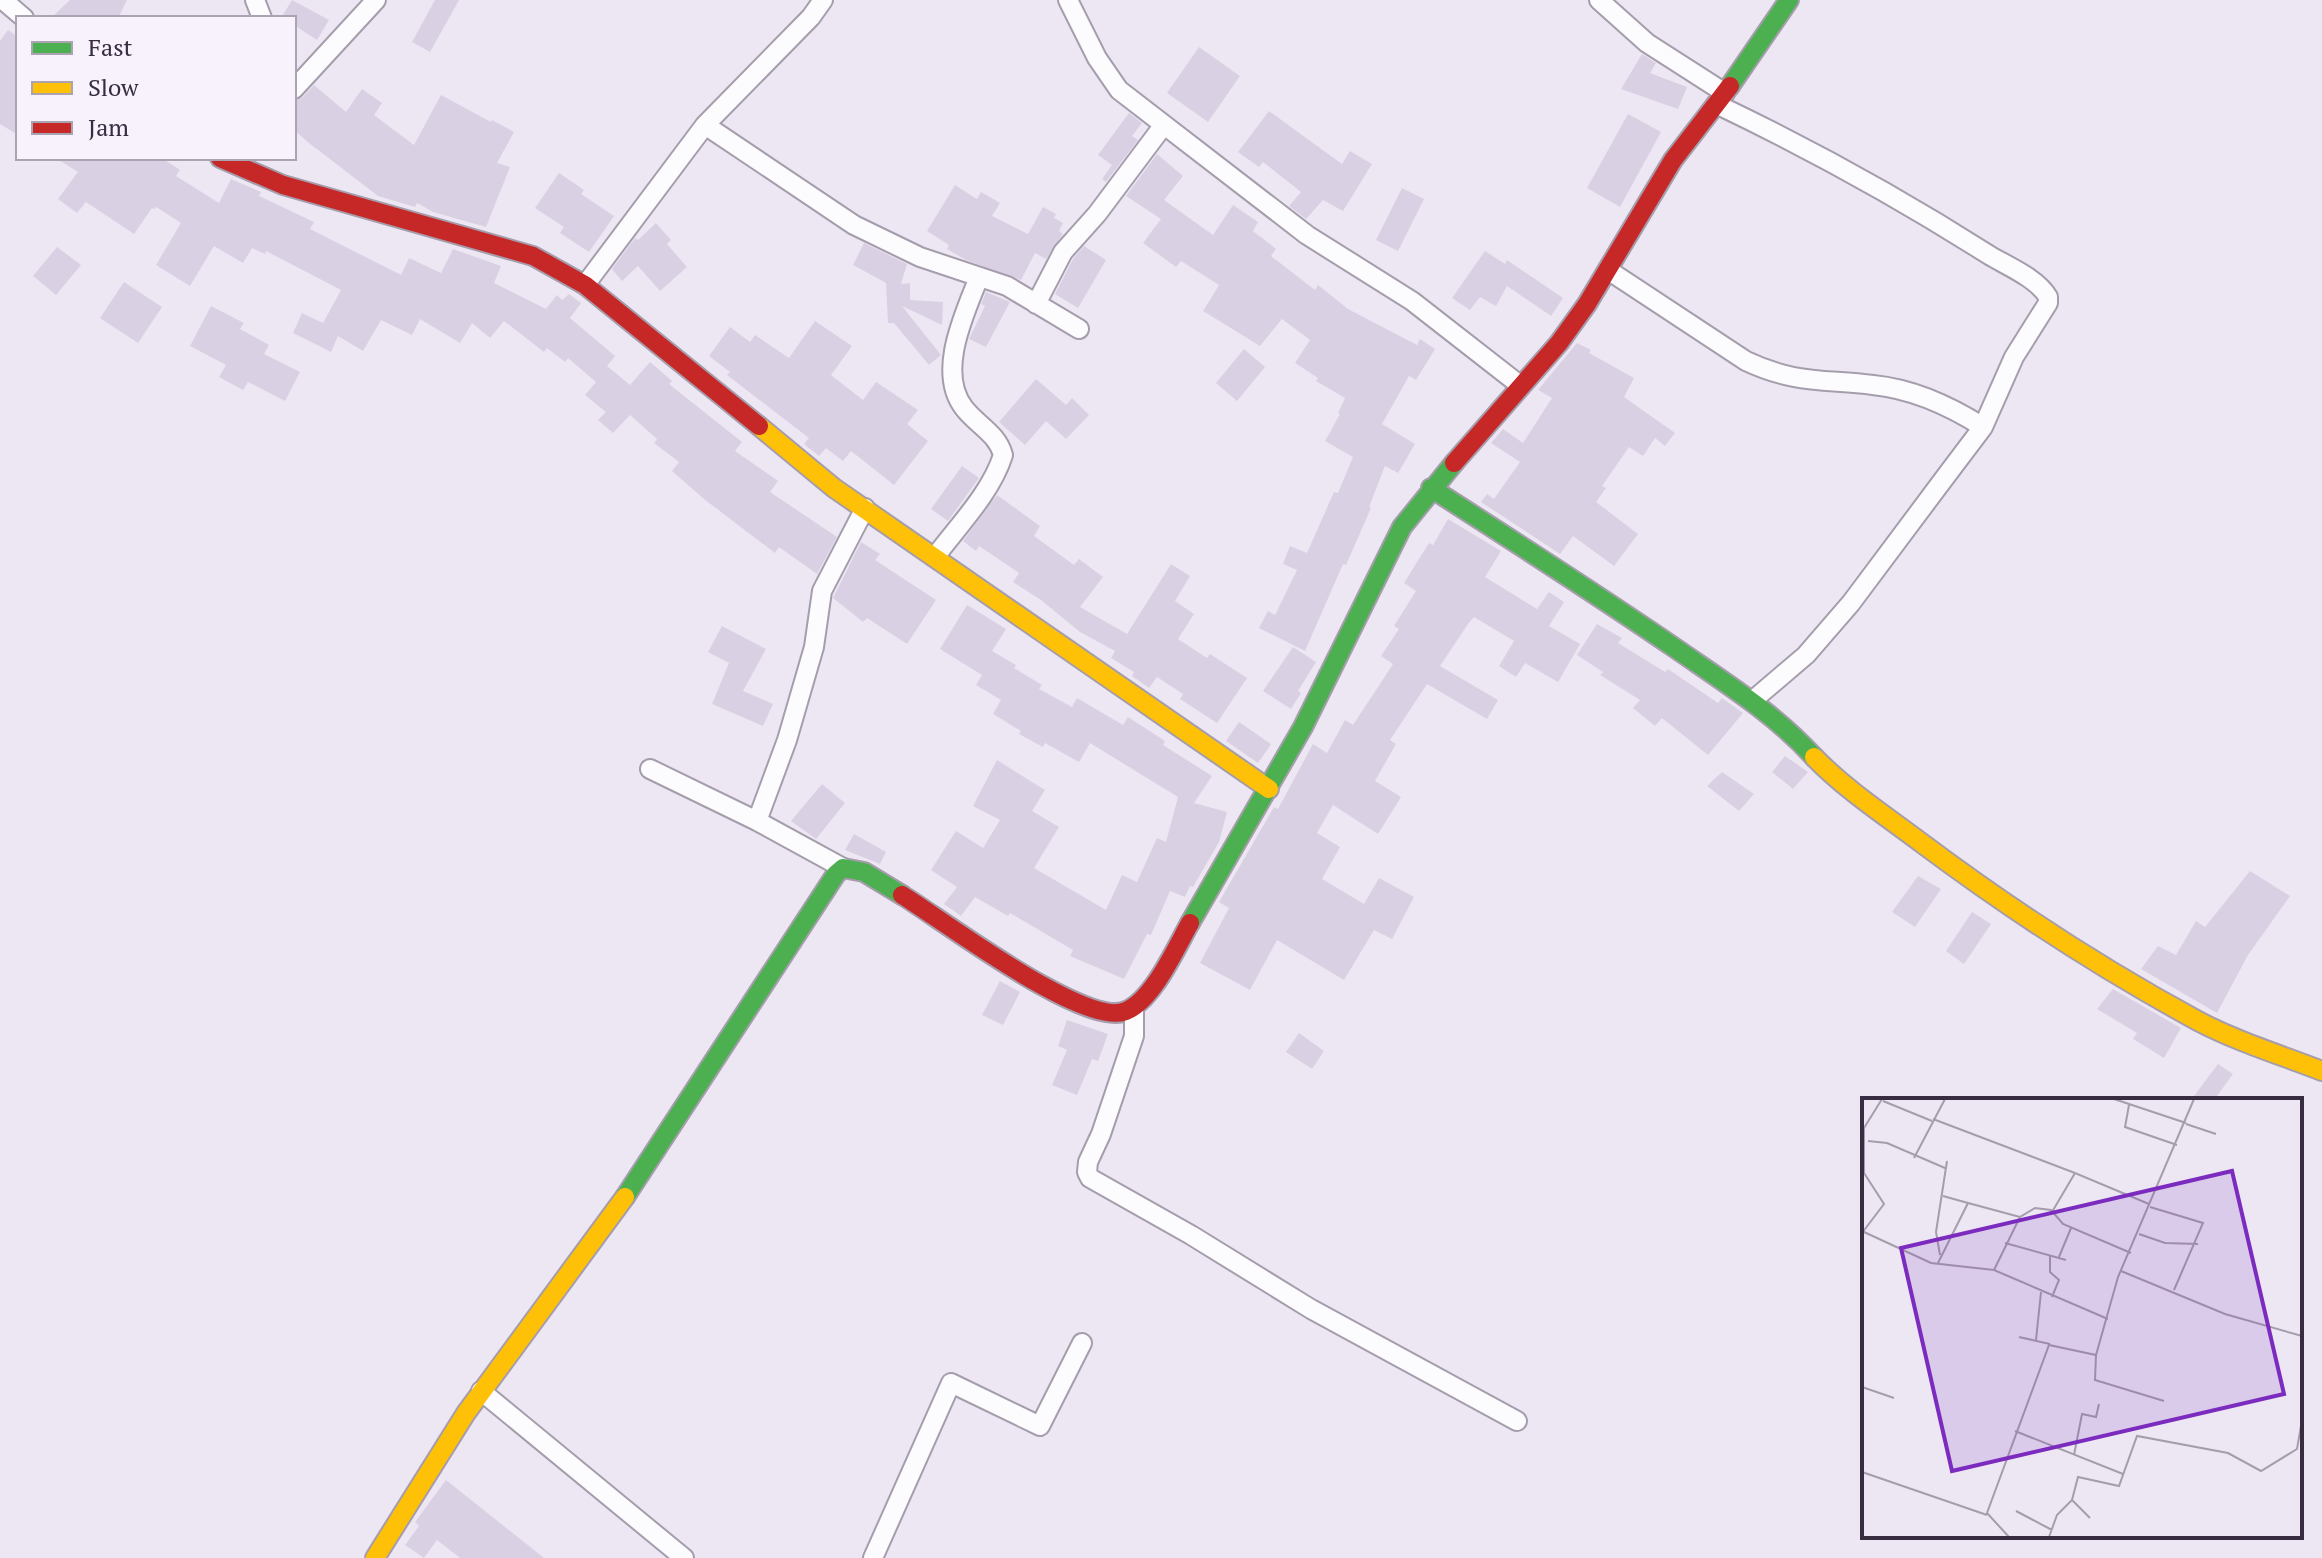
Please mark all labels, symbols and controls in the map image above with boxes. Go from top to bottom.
legend [16,16,296,160]
text: Fast [88,31,133,63]
text: Slow [88,71,139,103]
text: Jam [88,111,129,143]
inset map [1862,1098,2302,1538]

